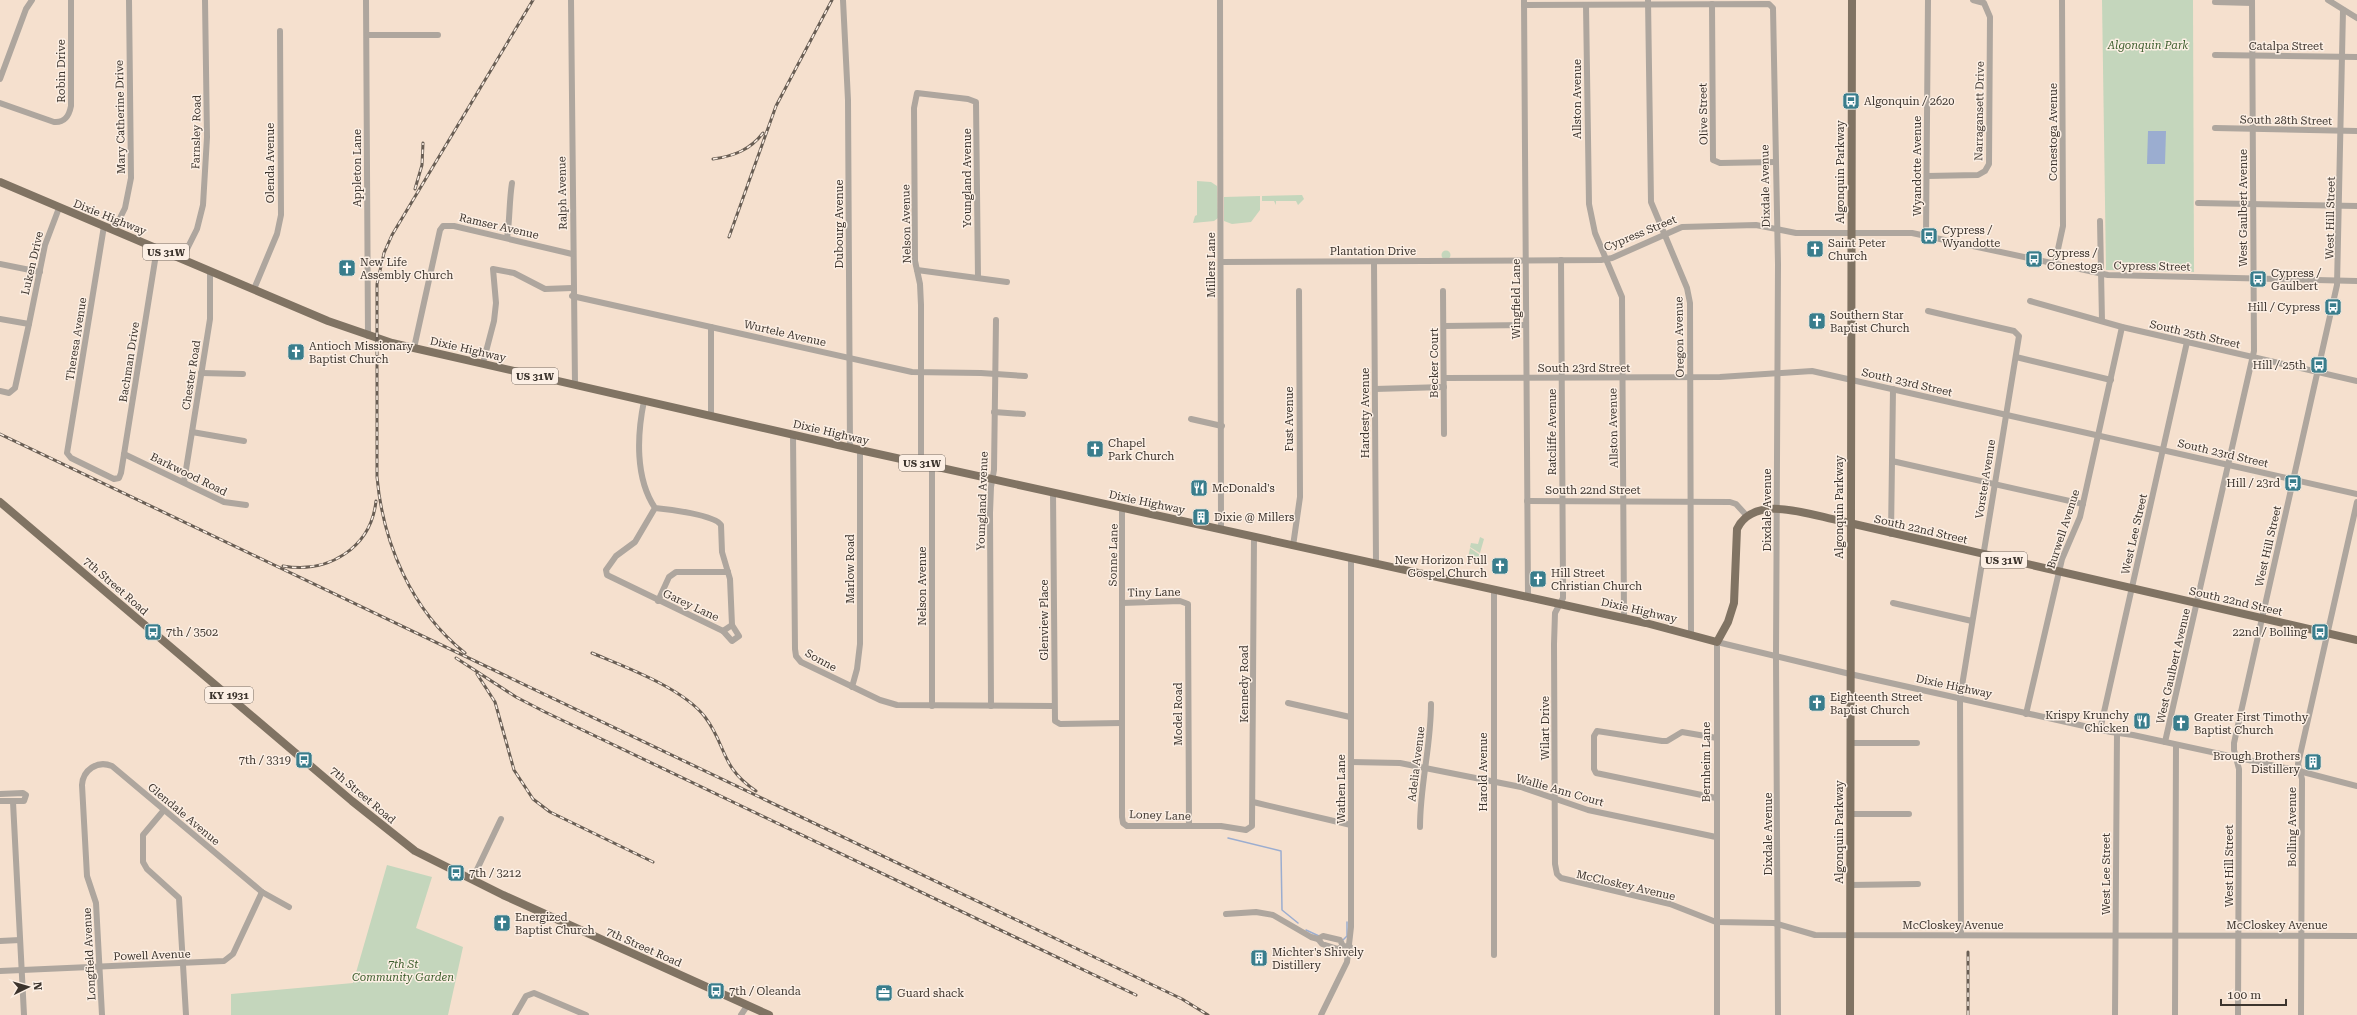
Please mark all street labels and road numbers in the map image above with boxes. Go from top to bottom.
street label: Robin Drive [55,39,68,103]
street label: Catalpa Street [2249,40,2323,53]
street label: Allston Avenue [1571,59,1584,139]
street label: Mary Catherine Drive [113,60,128,174]
street label: Narragansett Drive [1972,61,1987,161]
street label: Olive Street [1696,83,1711,145]
street label: Conestoga Avenue [2047,83,2060,181]
street label: Farnsley Road [189,95,204,169]
street label: South 28th Street [2240,113,2332,128]
street label: Wyandotte Avenue [1911,116,1924,216]
street label: Algonquin Parkway [1834,120,1847,224]
street label: Olenda Avenue [264,123,277,203]
street label: Youngland Avenue [961,128,974,228]
street label: Appleton Lane [351,129,364,207]
street label: Dixdale Avenue [1758,144,1773,228]
street label: West Gaulbert Avenue [2237,149,2250,267]
street label: Ralph Avenue [555,156,570,230]
street label: West Hill Street [2323,177,2338,259]
street label: Dubourg Avenue [833,180,846,268]
street label: Nelson Avenue [899,184,914,264]
street label: Dixie Highway [71,197,149,238]
street label: Ramser Avenue [458,211,540,242]
street label: Cypress Street [1602,213,1678,254]
street label: Luken Drive [19,230,46,296]
street label: Millers Lane [1205,232,1218,298]
road number: US 31W [143,244,189,260]
street label: Plantation Drive [1330,245,1416,258]
street label: Wingfield Lane [1510,259,1523,339]
street label: Cypress Street [2113,259,2191,274]
street label: Theresa Avenue [63,296,90,382]
street label: Oregon Avenue [1672,296,1687,378]
street label: Wurtele Avenue [742,318,827,349]
street label: South 25th Street [2148,318,2241,351]
street label: Bachman Drive [117,321,142,403]
street label: Becker Court [1428,328,1441,398]
street label: Dixie Highway [429,334,508,365]
street label: Chester Road [180,339,203,411]
street label: South 23rd Street [1538,362,1630,375]
street label: South 23rd Street [1860,366,1954,399]
road number: US 31W [512,368,558,384]
street label: Hardesty Avenue [1359,368,1372,458]
street label: Fust Avenue [1283,386,1296,452]
street label: Allston Avenue [1606,388,1621,468]
street label: Ratcliffe Avenue [1546,389,1559,475]
street label: Dixie Highway [792,417,871,448]
street label: South 23rd Street [2176,437,2270,470]
street label: Vorster Avenue [1973,438,1998,520]
street label: Barkwood Road [148,450,229,499]
street label: Youngland Avenue [974,451,991,551]
road number: US 31W [899,455,945,471]
street label: Algonquin Parkway [1833,455,1846,559]
street label: Dixdale Avenue [1761,469,1774,551]
street label: South 22nd Street [1545,484,1641,497]
street label: Dixie Highway [1108,488,1187,517]
street label: Burwell Avenue [2045,488,2082,570]
street label: West Lee Street [2119,493,2150,576]
street label: West Hill Street [2253,504,2284,588]
street label: South 22nd Street [1873,512,1969,547]
street label: Sonne Lane [1106,523,1121,587]
street label: Marlow Road [844,534,857,604]
street label: Nelson Avenue [916,546,929,626]
road number: US 31W [1981,552,2027,568]
street label: 7th Street Road [81,555,151,618]
street label: Glenview Place [1038,579,1051,661]
street label: South 22nd Street [2188,584,2284,619]
street label: Tiny Lane [1127,586,1181,599]
street label: Garey Lane [661,587,721,624]
street label: Dixie Highway [1600,595,1679,626]
street label: West Gaulbert Avenue [2154,607,2193,725]
street label: Kennedy Road [1238,645,1251,723]
street label: Sonne [803,647,839,674]
street label: Dixie Highway [1915,672,1994,701]
street label: Model Road [1172,682,1185,746]
road number: KY 1931 [205,687,253,703]
street label: Wilart Drive [1539,696,1552,760]
street label: Bernheim Lane [1700,722,1713,802]
street label: Adelia Avenue [1405,726,1428,802]
street label: Harold Avenue [1477,733,1490,811]
street label: Wathen Lane [1335,754,1348,824]
street label: 7th Street Road [327,764,398,827]
street label: Wallie Ann Court [1514,772,1605,809]
street label: Algonquin Parkway [1833,780,1846,884]
street label: Glendale Avenue [145,781,222,848]
street label: Bolling Avenue [2286,787,2299,867]
street label: Dixdale Avenue [1762,793,1775,875]
street label: Loney Lane [1129,808,1191,823]
street label: West Hill Street [2223,825,2236,907]
street label: West Lee Street [2100,833,2113,915]
street label: McCloskey Avenue [1575,868,1677,903]
street label: Longfield Avenue [81,907,98,1001]
street label: McCloskey Avenue [1902,919,2004,932]
street label: McCloskey Avenue [2226,919,2328,932]
street label: 7th Street Road [604,925,684,970]
street label: Powell Avenue [113,948,191,963]

